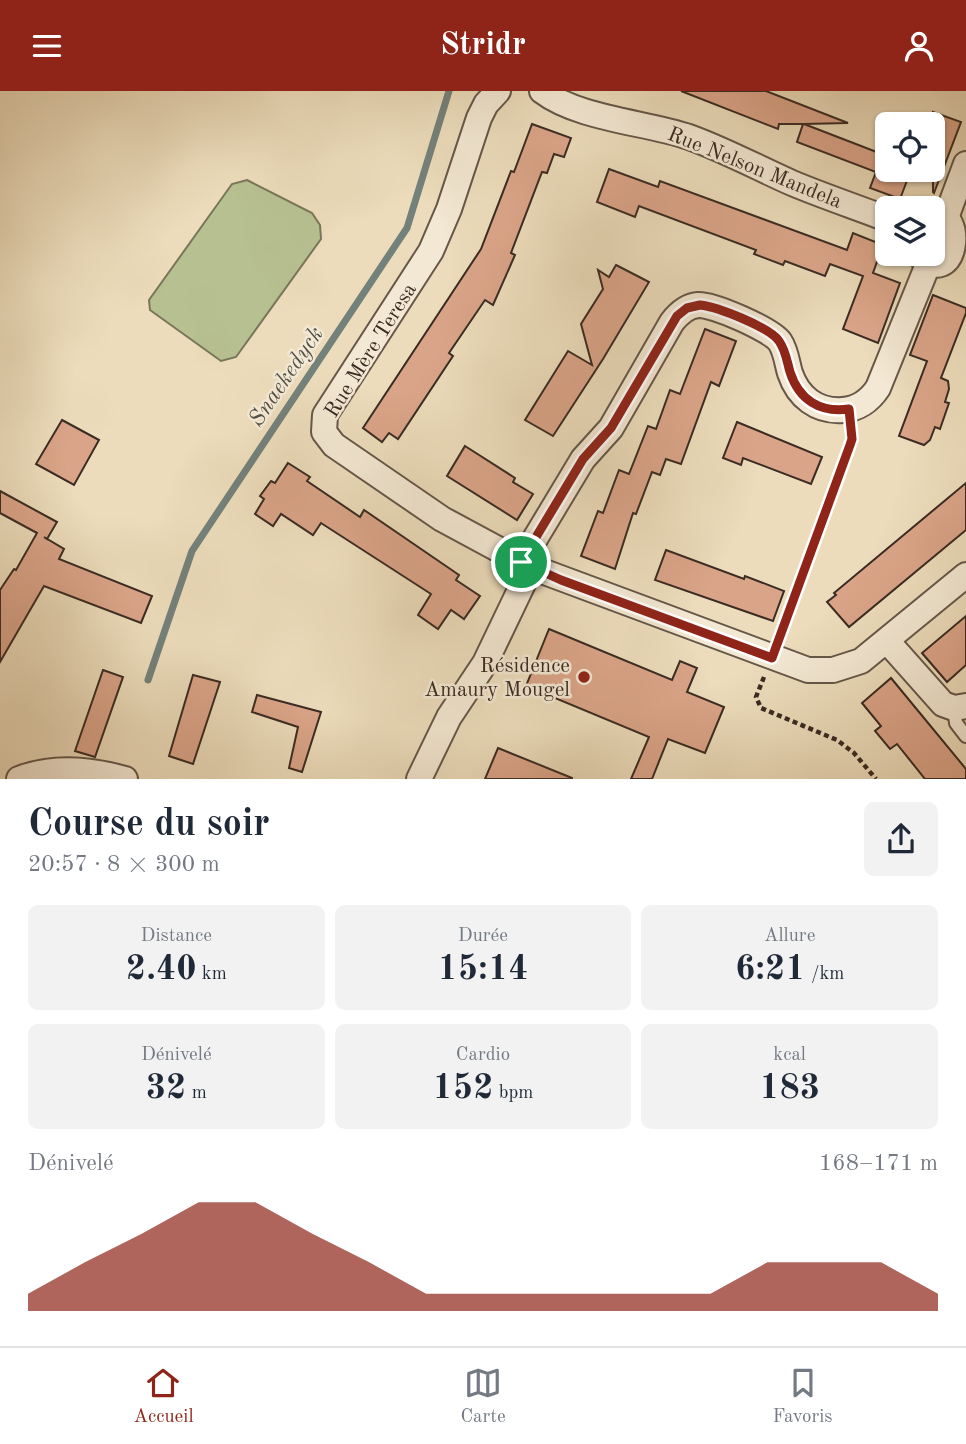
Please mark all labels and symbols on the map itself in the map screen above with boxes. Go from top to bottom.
street label: Rue Nelson Mandela [664,124,845,213]
street label: Rue Mère Teresa [322,280,421,422]
water label: Snaekedyck [245,323,329,431]
pin [491,532,551,592]
place label: Résidence Amaury Mougel [424,656,570,701]
marker: Résidence Amaury Mougel [576,669,592,685]

